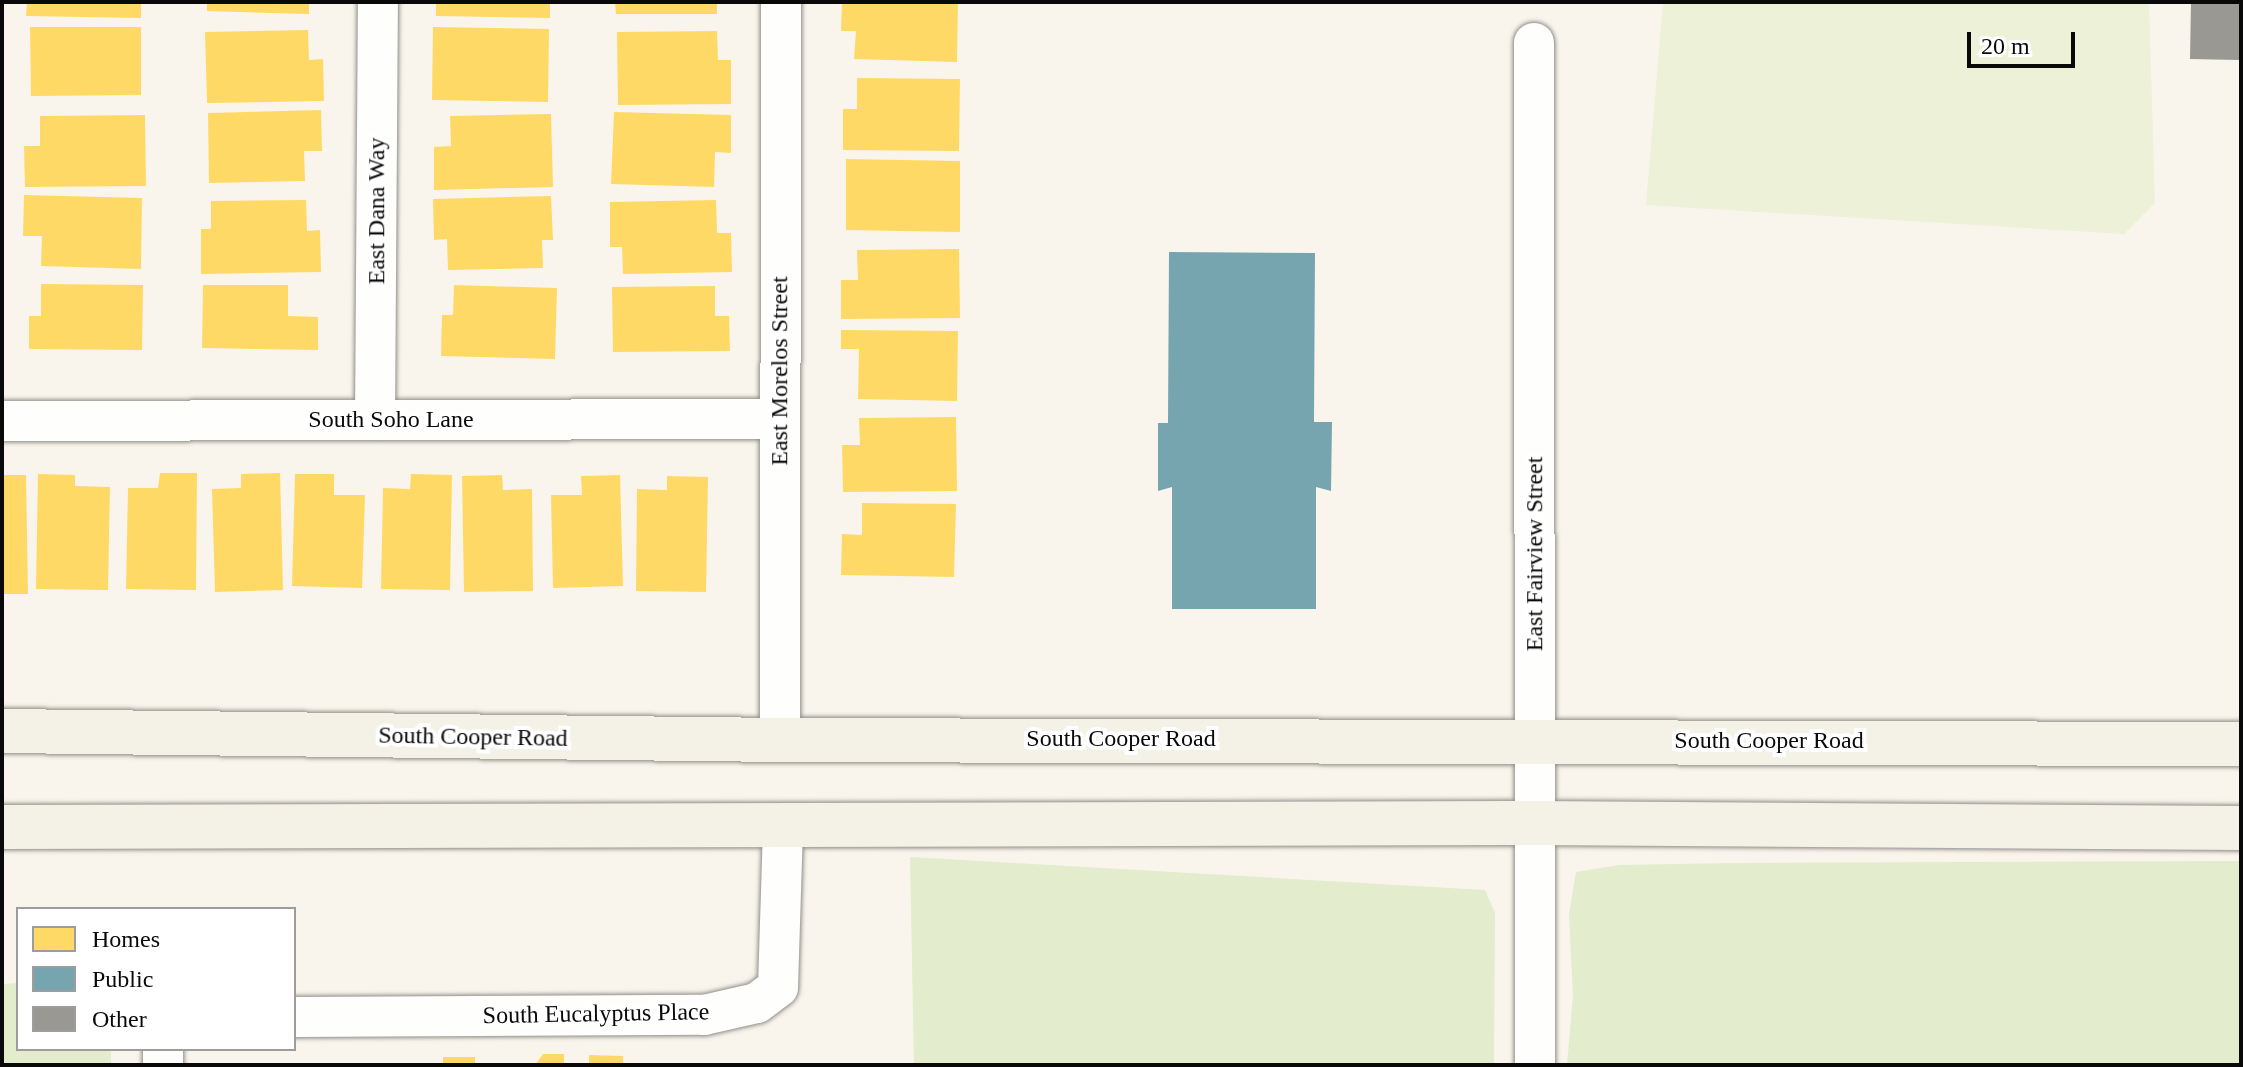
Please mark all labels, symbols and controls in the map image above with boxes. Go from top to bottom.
scale bar [1971,16,2079,66]
text: 20 m [1981,33,2030,59]
street label: East Dana Way [363,137,391,285]
street label: East Morelos Street [766,276,794,466]
street label: South Soho Lane [308,406,474,434]
street label: East Fairview Street [1521,457,1549,651]
street label: South Cooper Road [378,721,568,753]
street label: South Cooper Road [1026,725,1216,753]
street label: South Cooper Road [1674,727,1864,755]
legend [16,907,296,1051]
text: Homes [92,926,160,952]
text: Public [92,966,153,992]
street label: South Eucalyptus Place [482,998,710,1030]
text: Other [92,1006,147,1032]

